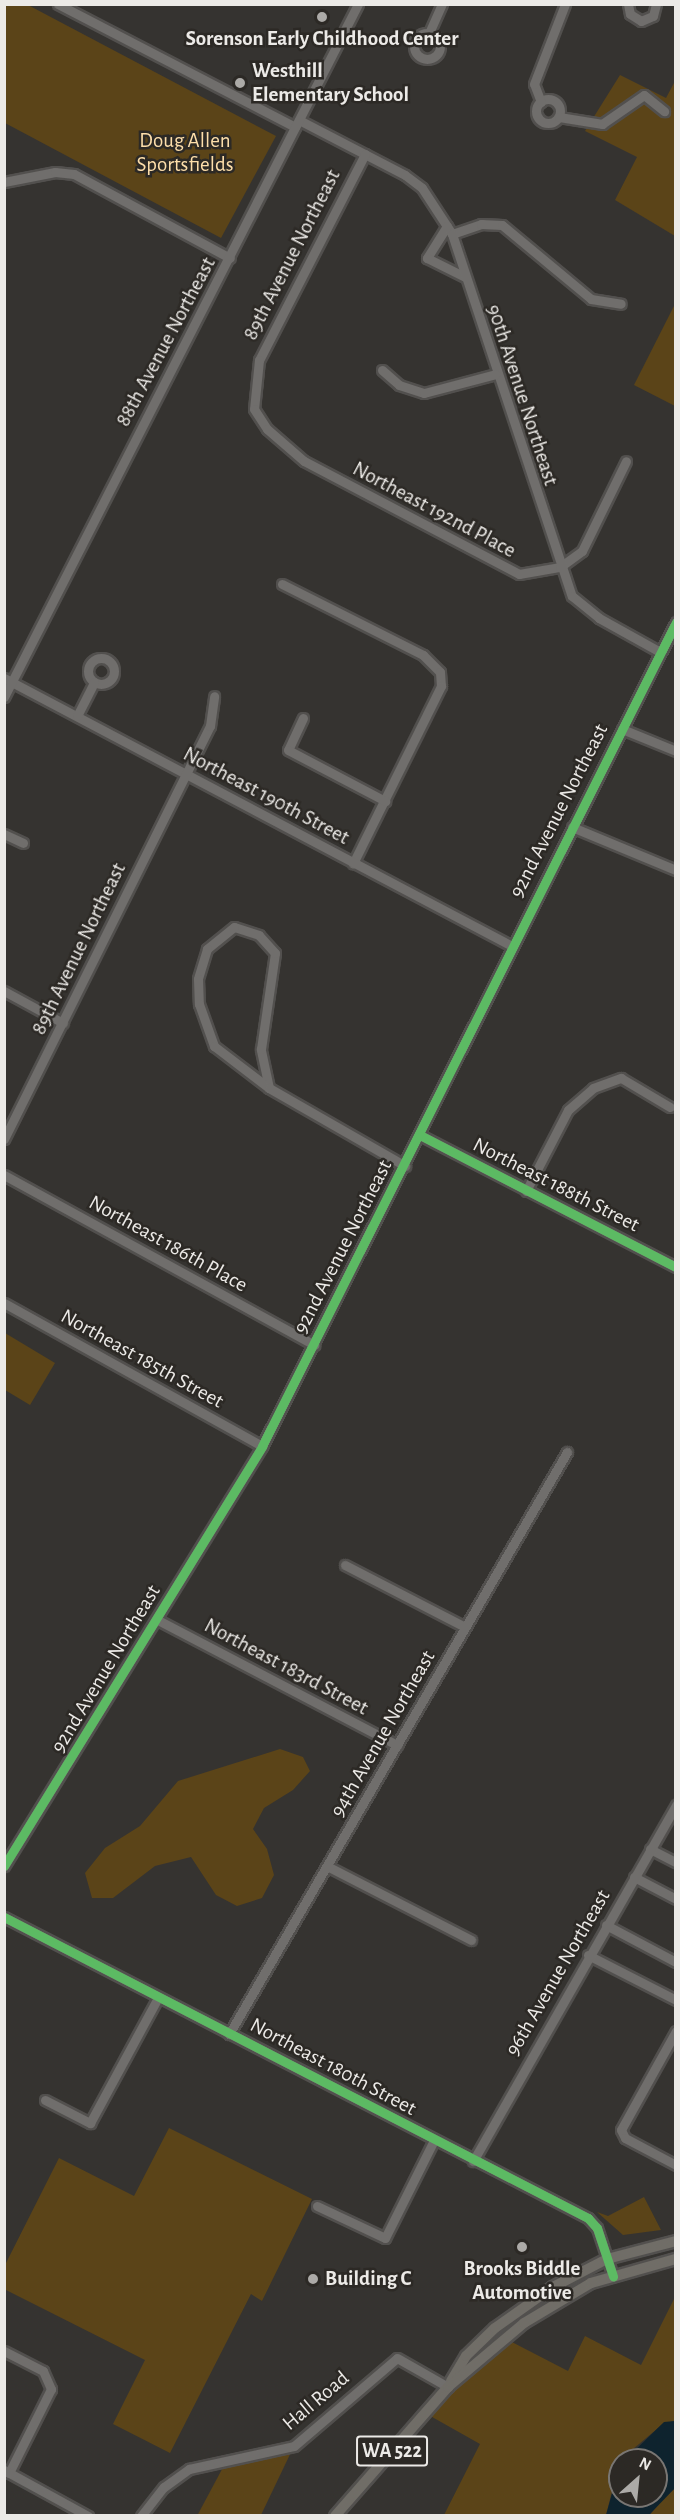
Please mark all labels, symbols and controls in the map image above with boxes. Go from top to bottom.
marker: Sorenson Early Childhood Center [315,10,329,24]
place label: Sorenson Early Childhood Center [186,26,458,52]
place label: Westhill Elementary School [252,58,409,108]
marker: Westhill Elementary School [233,76,247,90]
park label: Doug Allen Sportsfields [136,128,234,178]
street label: 89th Avenue Northeast [238,166,346,344]
street label: 88th Avenue Northeast [111,253,221,431]
street label: 90th Avenue Northeast [481,301,563,489]
street label: Northeast 192nd Place [348,456,520,564]
street label: 92nd Avenue Northeast [504,720,614,902]
street label: Northeast 190th Street [179,742,353,850]
street label: 89th Avenue Northeast [26,859,132,1039]
street label: Northeast 188th Street [469,1132,643,1238]
street label: 92nd Avenue Northeast [288,1156,398,1338]
street label: Northeast 186th Place [84,1190,252,1298]
street label: Northeast 185th Street [56,1304,228,1414]
street label: 92nd Avenue Northeast [46,1580,166,1758]
street label: Northeast 183rd Street [200,1613,372,1721]
street label: 94th Avenue Northeast [325,1646,441,1822]
street label: 96th Avenue Northeast [500,1885,616,2061]
street label: Northeast 180th Street [246,2013,420,2121]
marker: Brooks Biddle Automotive [515,2240,529,2254]
place label: Brooks Biddle Automotive [464,2256,580,2306]
place label: Building C [325,2266,411,2292]
marker: Building C [306,2272,320,2286]
street label: Hall Road [278,2366,354,2436]
road number: WA 522 [356,2434,428,2468]
north arrow [608,2448,668,2508]
text: N [637,2454,654,2473]

